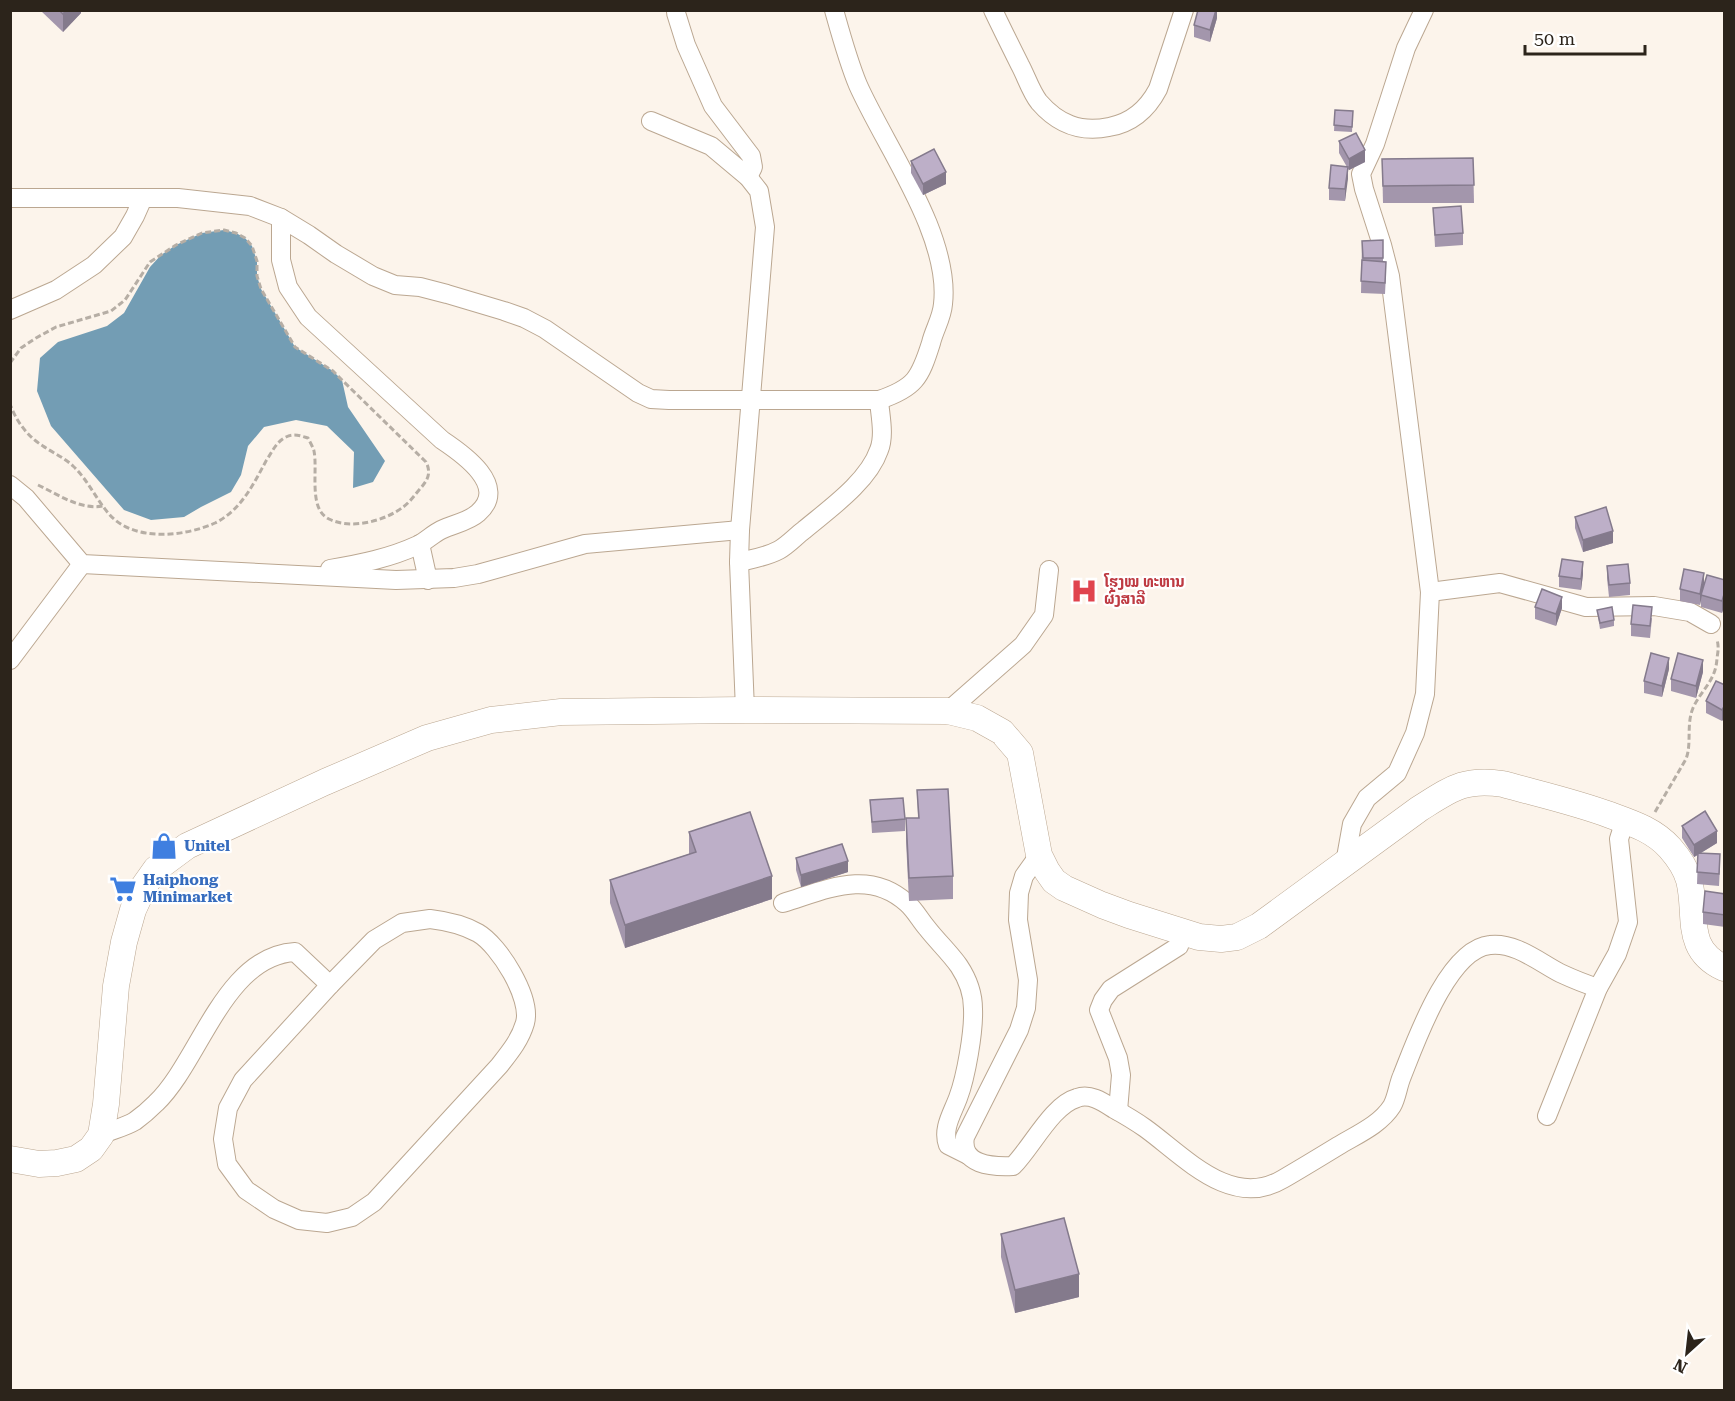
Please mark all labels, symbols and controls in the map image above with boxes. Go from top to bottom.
scale bar [1525,18,1645,56]
text: 50 m [1534,28,1575,49]
place label: ໂຮງໝ ທະຫານ ຜົ້ງສາລີ [1103,573,1185,608]
hospital icon: ໂຮງໝ ທະຫານ ຜົ້ງສາລີ [1069,576,1099,606]
shop icon: Unitel [149,831,179,861]
place label: Unitel [184,837,230,855]
place label: Haiphong Minimarket [143,871,232,906]
supermarket icon: Haiphong Minimarket [108,874,138,904]
north arrow [1657,1323,1717,1383]
text: N [1671,1355,1690,1377]

